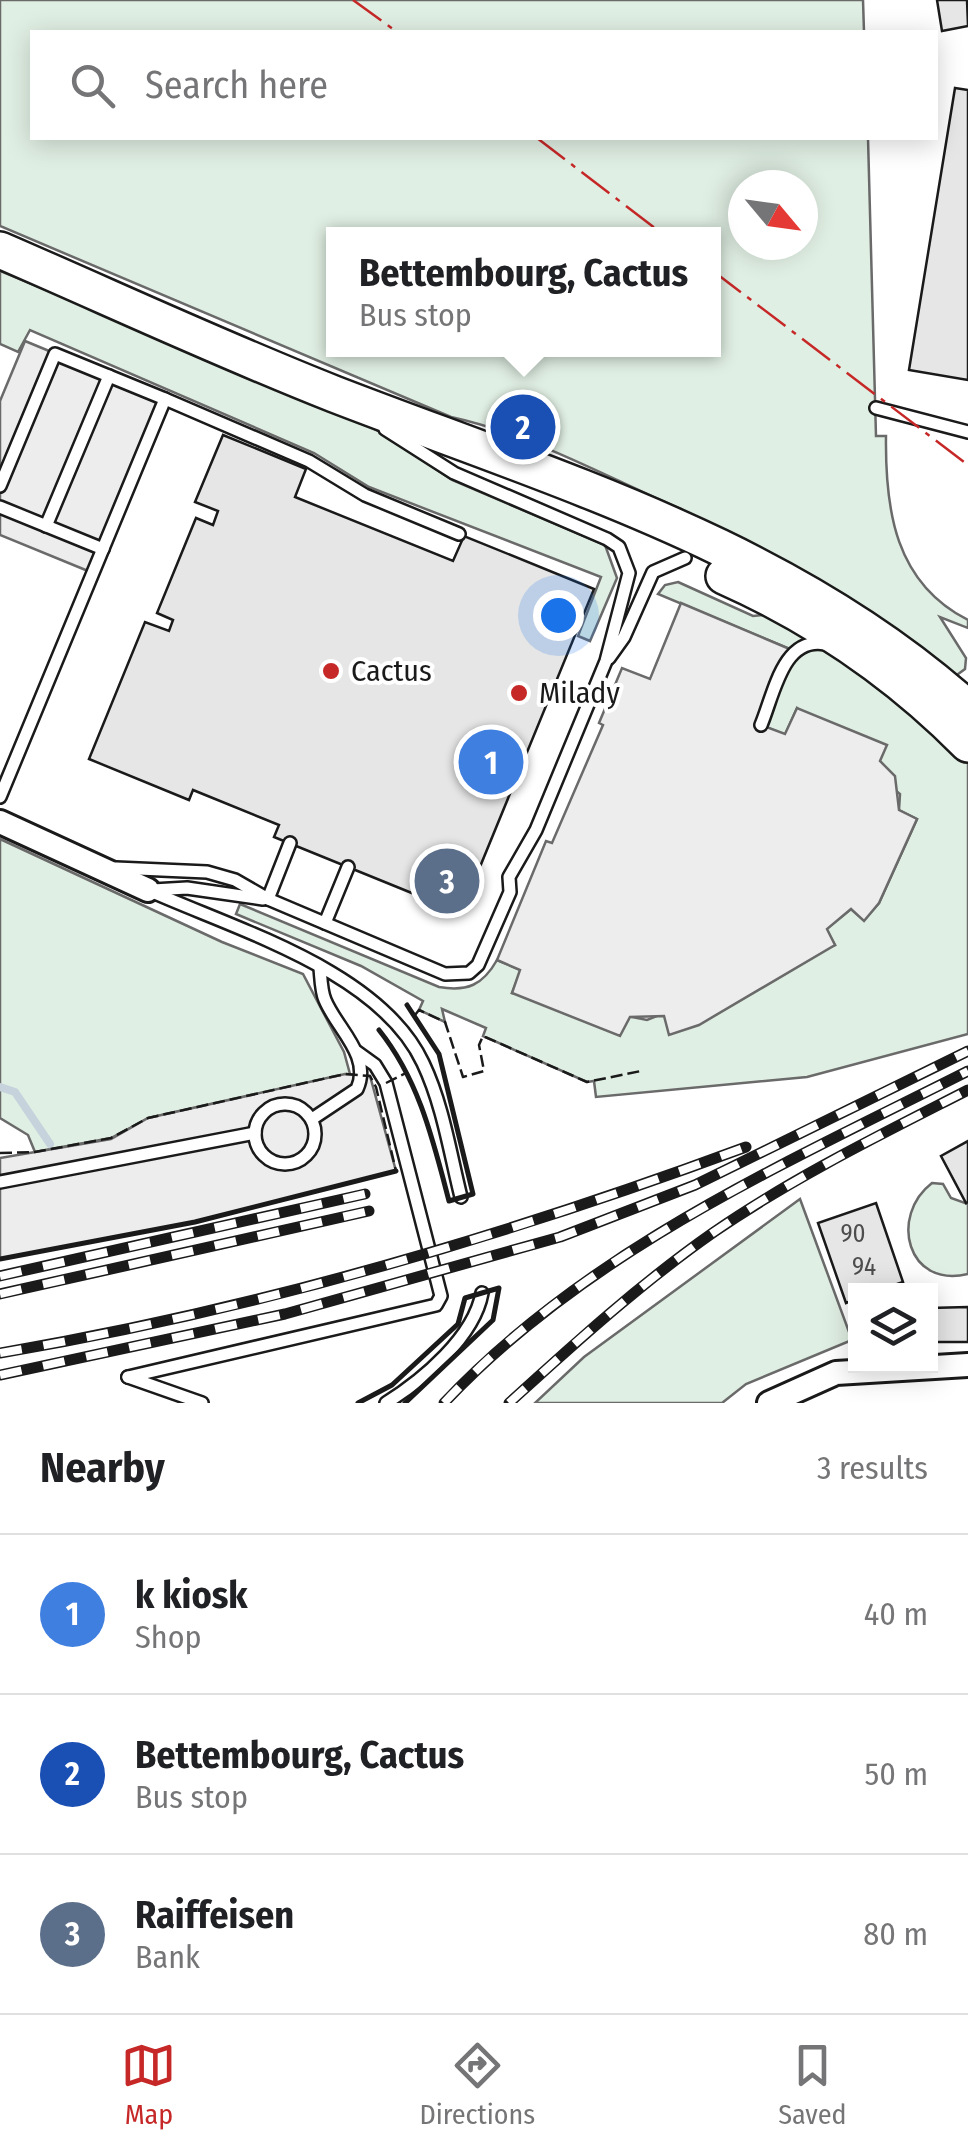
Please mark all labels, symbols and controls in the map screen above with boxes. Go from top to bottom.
search box [30,30,938,140]
icon: search [65,58,120,113]
text: Search here [145,62,328,108]
north arrow [728,170,818,260]
popup [326,227,721,357]
text: Bettembourg, Cactus [359,250,688,296]
text: Bus stop [359,296,472,334]
pin: 2 [490,390,556,464]
your location [533,590,584,641]
place label: Cactus [351,653,432,689]
marker: Cactus [320,660,342,682]
place label: Milady [539,675,620,711]
marker: Milady [508,682,530,704]
pin: 1 [458,724,524,800]
pin: 3 [414,844,480,918]
house number: 90 [840,1219,866,1249]
house number: 94 [852,1252,876,1282]
map controls [848,1283,938,1373]
button: layers [848,1283,938,1373]
text: Nearby [40,1443,165,1493]
text: 3 results [817,1449,928,1487]
text: k kiosk [135,1572,248,1618]
text: 1 [66,1595,79,1633]
text: 40 m [864,1595,928,1633]
text: Shop [135,1618,202,1656]
text: Bettembourg, Cactus [135,1732,464,1778]
text: 2 [65,1755,80,1793]
text: 50 m [865,1755,928,1793]
text: Bus stop [135,1778,248,1816]
text: Raiffeisen [135,1892,294,1938]
text: 3 [65,1915,80,1953]
text: 80 m [863,1915,928,1953]
text: Bank [135,1938,200,1976]
tab: Map [121,2038,176,2131]
tab: Directions [419,2038,535,2131]
tab: Saved [778,2038,847,2131]

